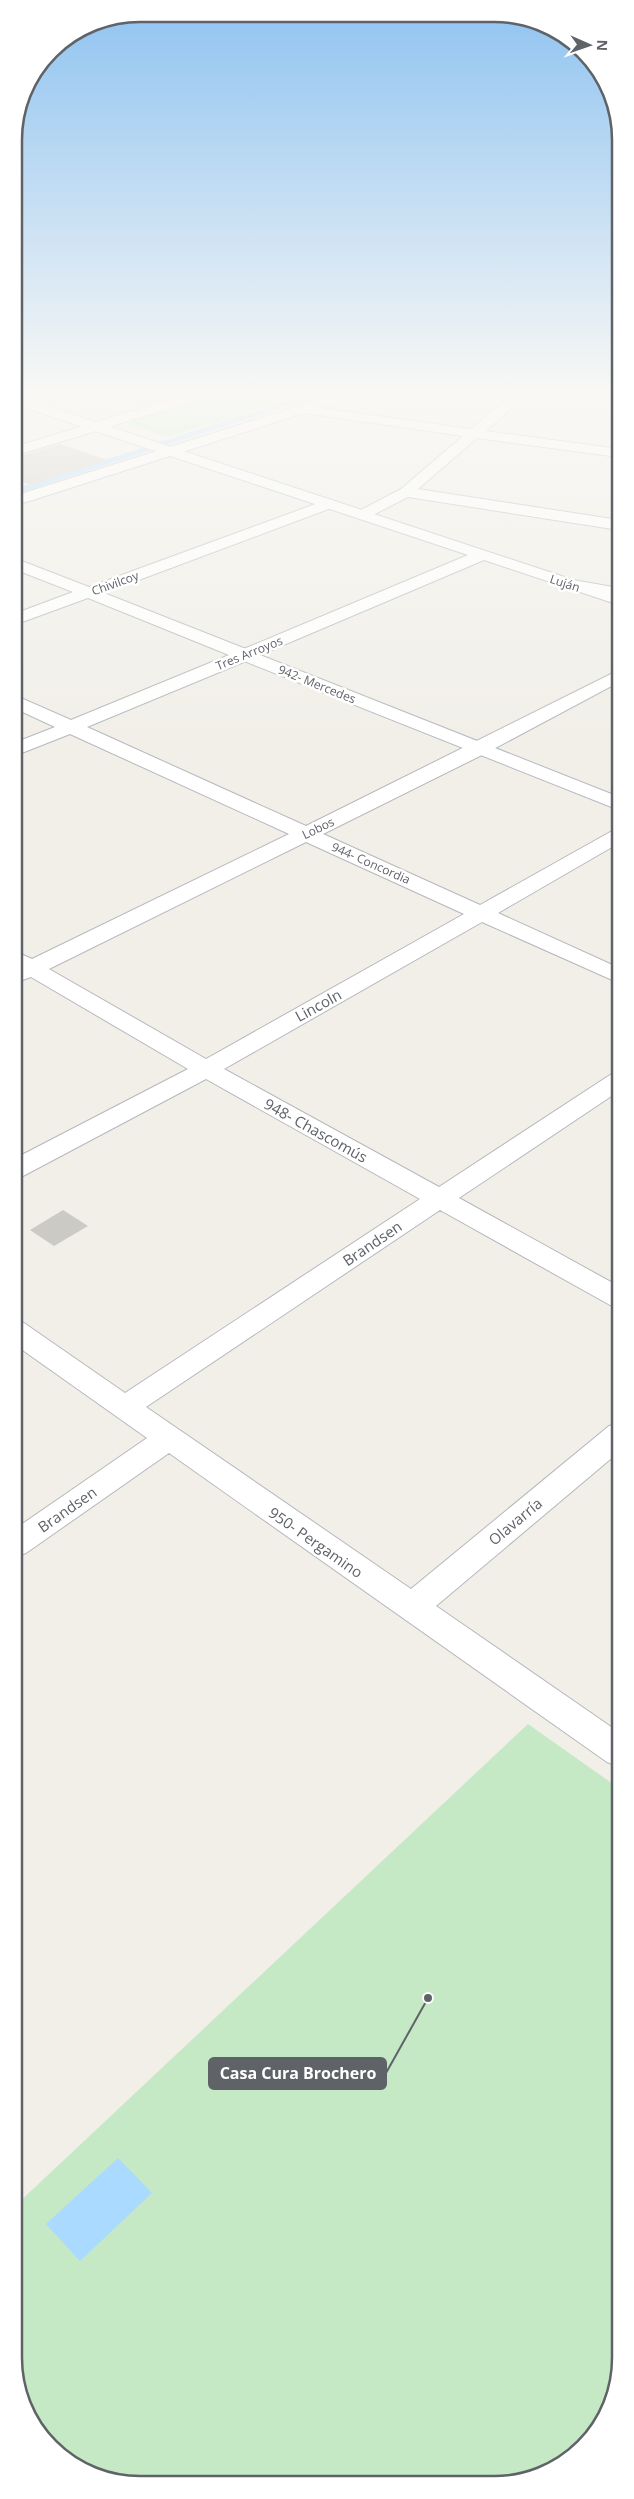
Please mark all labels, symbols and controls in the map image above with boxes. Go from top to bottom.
north arrow [564,20,614,70]
text: N [593,39,612,51]
street label: Chivilcoy [89,566,142,599]
street label: Luján [548,570,582,596]
street label: Tres Arroyos [213,632,285,674]
street label: 942- Mercedes [276,661,359,707]
street label: Lobos [299,813,337,843]
street label: 944- Concordia [329,838,413,888]
street label: Lincoln [291,984,345,1026]
street label: 948- Chascomús [261,1093,371,1167]
street label: Brandsen [339,1216,405,1270]
street label: Brandsen [34,1482,100,1536]
street label: Olavarría [484,1493,546,1549]
street label: 950- Pergamino [265,1502,367,1582]
callout: Casa Cura Brochero [209,2058,386,2089]
text: Casa Cura Brochero [220,2062,376,2084]

